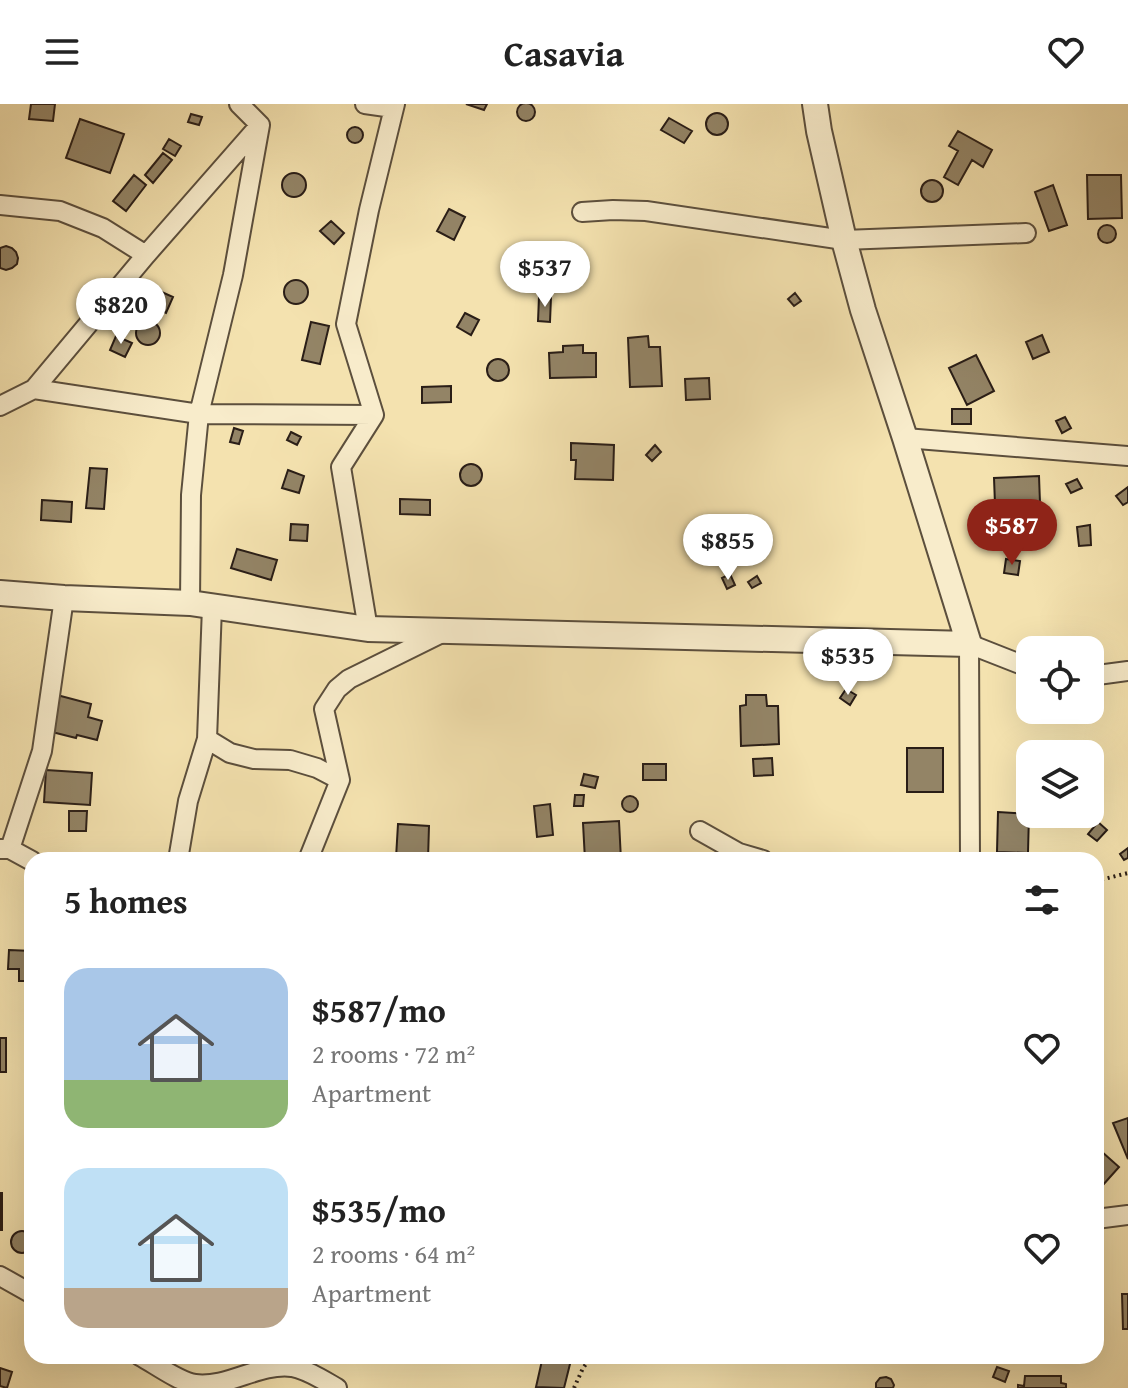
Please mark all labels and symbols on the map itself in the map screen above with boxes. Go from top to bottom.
pin: $537 [498,241,592,309]
pin: $820 [74,278,168,346]
pin: $587 [965,499,1059,567]
pin: $855 [681,514,775,582]
pin: $535 [801,629,895,697]

